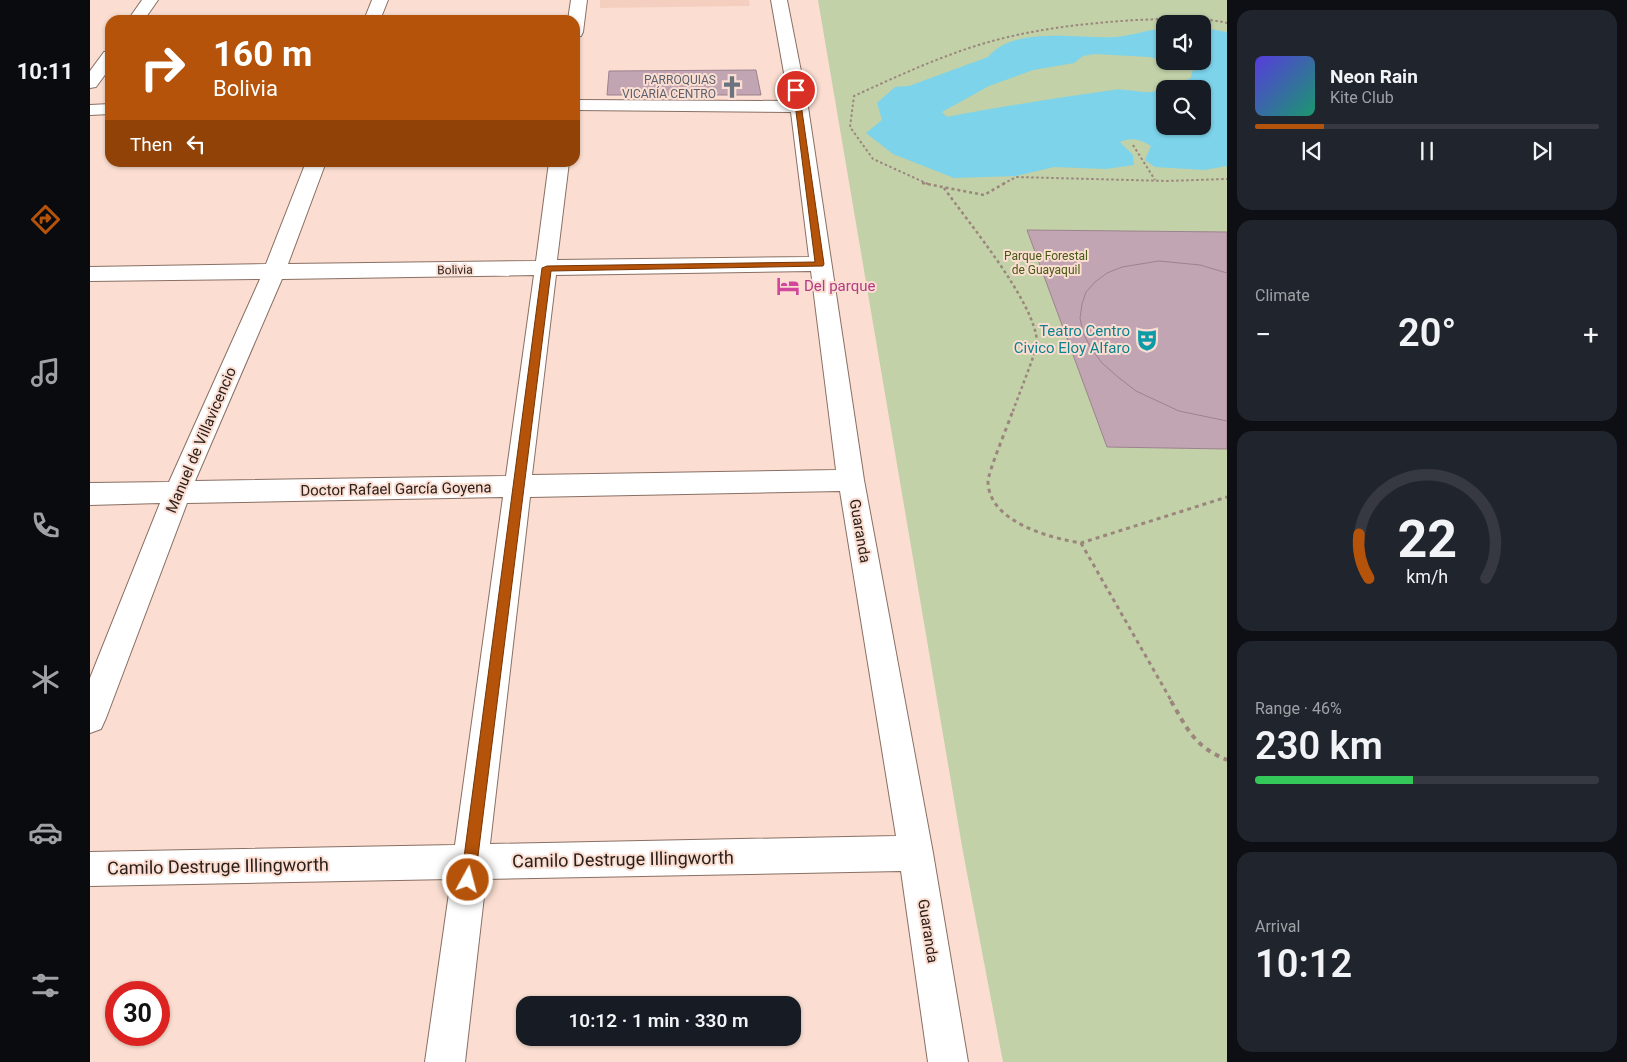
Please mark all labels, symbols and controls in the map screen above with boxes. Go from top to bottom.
map controls [1156,15,1211,135]
button: sound [1156,15,1211,70]
text: 160 m [213,34,312,75]
icon: right [130,35,195,100]
text: 10:11 [17,59,73,84]
text: Neon Rain [1330,65,1418,88]
pin [775,69,817,111]
place label: PARROQUIAS VICARÍA CENTRO [622,73,716,101]
church icon: PARROQUIAS VICARÍA CENTRO [719,74,745,100]
text: Bolivia [213,76,278,101]
icon: arrive [782,76,810,104]
button: search [1156,80,1211,135]
text: Kite Club [1330,88,1394,107]
icon: left [182,130,210,158]
text: Then [130,133,172,156]
icon: previous [1298,137,1326,165]
icon: pause [1413,137,1441,165]
icon: next [1528,137,1556,165]
icon: directions [28,202,63,237]
park label: Parque Forestal de Guayaquil [1004,249,1088,277]
street label: Bolivia [437,263,473,277]
hotel icon: Del parque [775,273,801,299]
place label: Del parque [804,277,875,295]
text: Climate [1255,286,1310,305]
text: 20° [1398,311,1456,355]
text: − [1255,318,1271,351]
text: + [1583,318,1599,351]
place label: Teatro Centro Civico Eloy Alfaro [1014,322,1130,357]
theatre icon: Teatro Centro Civico Eloy Alfaro [1134,327,1160,353]
icon: music [28,355,63,390]
street label: Manuel de Villavicencio [162,364,240,516]
street label: Doctor Rafael García Goyena [300,478,492,500]
street label: Guaranda [846,498,874,564]
icon: phone [28,508,63,543]
text: 22 [1397,509,1457,570]
text: km/h [1406,566,1448,587]
icon: climate [28,662,63,697]
text: Range · 46% [1255,699,1342,718]
text: 230 km [1255,724,1383,768]
icon: car [28,815,63,850]
street label: Camilo Destruge Illingworth [512,847,734,871]
position arrow [441,853,493,905]
street label: Camilo Destruge Illingworth [107,854,329,878]
street label: Guaranda [914,898,942,964]
text: Arrival [1255,917,1300,936]
text: 10:12 [1255,942,1352,986]
icon: filters [28,968,63,1003]
speed limit sign: 30 [105,981,170,1046]
text: 10:12 · 1 min · 330 m [568,1009,749,1032]

